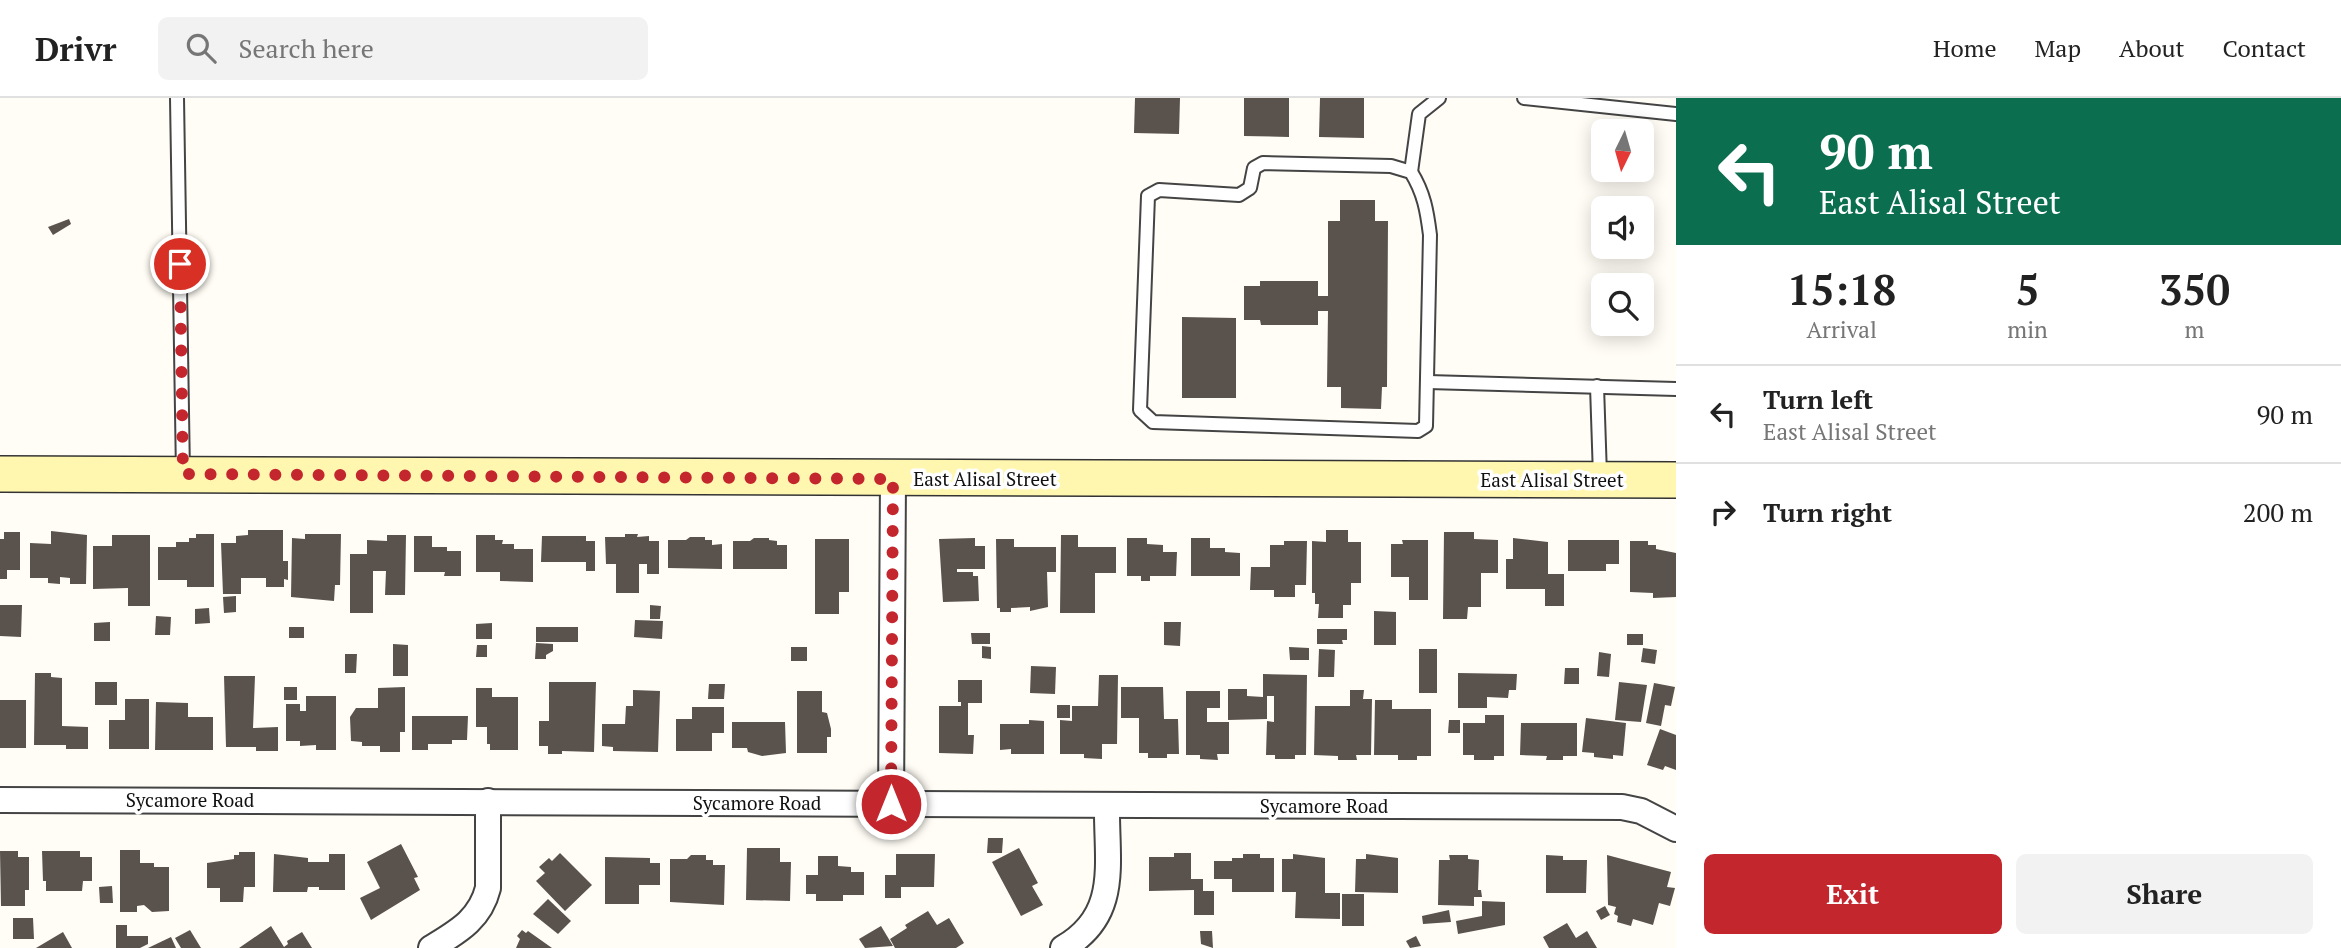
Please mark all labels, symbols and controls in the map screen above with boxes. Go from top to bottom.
search box [158,17,648,80]
text: Drivr [35,27,116,70]
icon: search [182,29,220,67]
text: Search here [238,31,374,65]
text: Home [1933,32,1997,64]
text: Map [2035,32,2081,64]
text: About [2119,32,2185,64]
text: Contact [2223,32,2306,64]
text: 90 m [1819,118,1933,183]
north arrow [1591,119,1654,182]
map controls [1591,119,1654,336]
icon: left [1704,126,1795,217]
text: East Alisal Street [1819,181,2061,223]
button: sound [1591,196,1654,259]
pin [150,234,210,294]
icon: arrive [161,245,199,283]
text: 15:18 [1787,261,1896,317]
text: 5 [2016,261,2039,317]
text: 350 [2159,261,2230,317]
button: search [1591,273,1654,336]
text: Arrival [1806,314,1877,345]
text: min [2007,314,2048,345]
text: m [2184,314,2204,345]
text: Turn left [1763,382,1873,416]
icon: left [1704,395,1742,433]
text: 90 m [2257,397,2313,431]
text: East Alisal Street [1763,416,1937,447]
street label: East Alisal Street [913,466,1057,491]
street label: East Alisal Street [1480,467,1624,492]
icon: right [1704,493,1742,531]
text: Turn right [1763,495,1892,529]
text: 200 m [2243,495,2313,529]
position arrow [854,767,928,841]
street label: Sycamore Road [126,787,255,812]
street label: Sycamore Road [693,790,822,815]
street label: Sycamore Road [1260,793,1389,818]
button: Exit [1704,854,2002,934]
button: Share [2016,854,2313,934]

